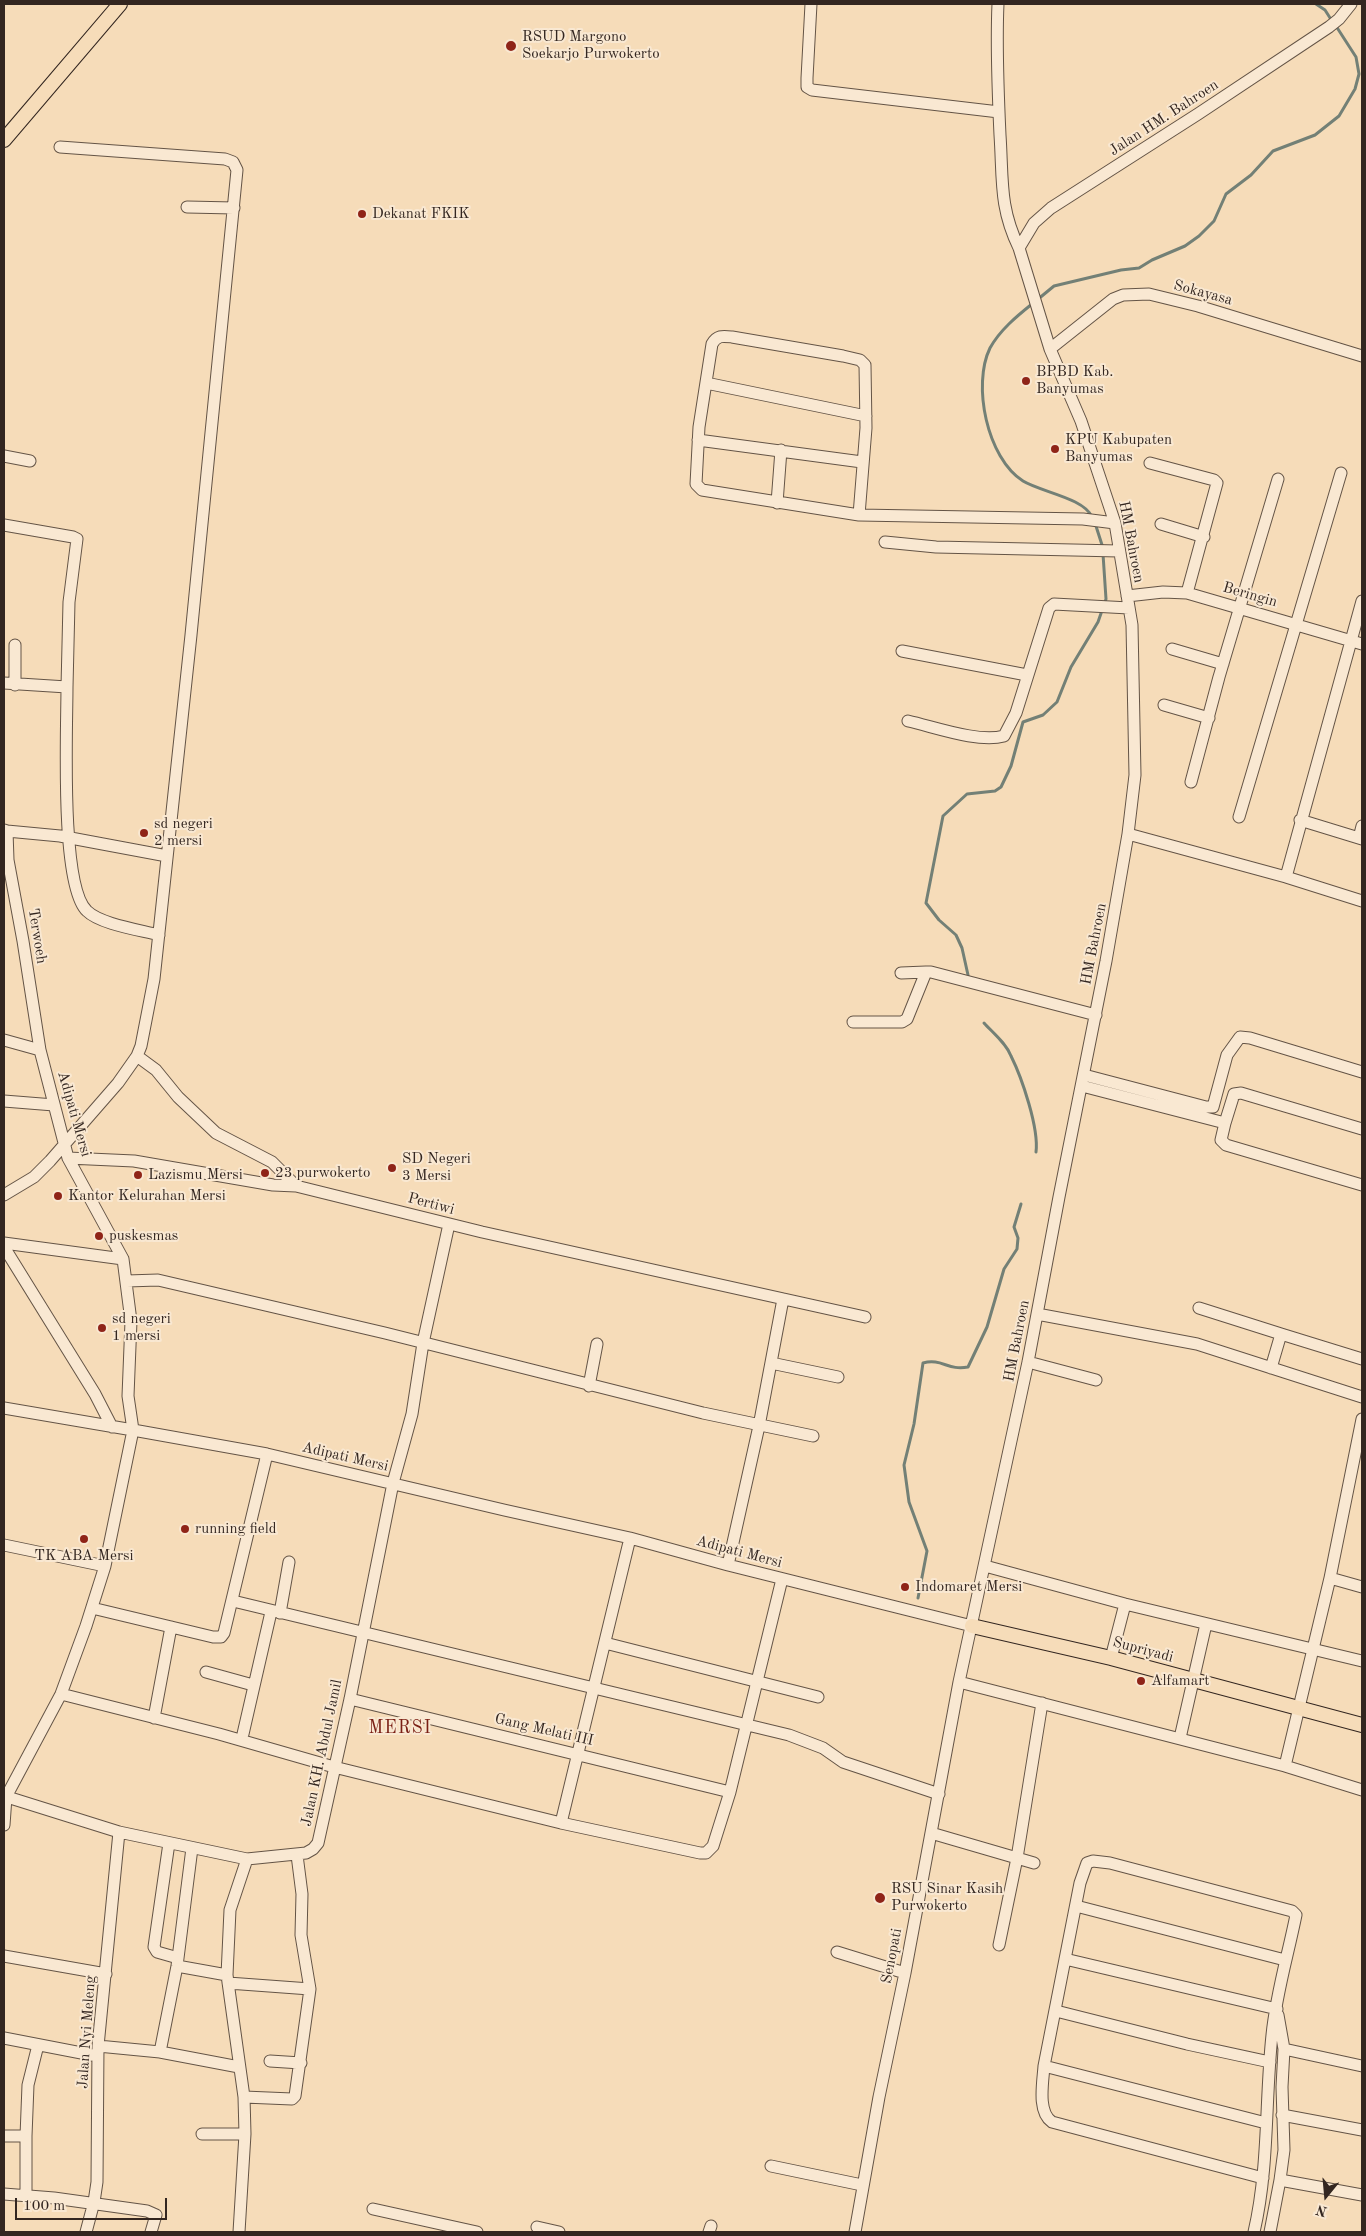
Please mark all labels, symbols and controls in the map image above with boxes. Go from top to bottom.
place label: RSUD Margono Soekarjo Purwokerto [522,28,660,63]
marker: RSUD Margono Soekarjo Purwokerto [504,39,518,53]
street label: Jalan HM. Bahroen [1106,76,1222,160]
place label: Dekanat FKIK [372,205,469,223]
marker: Dekanat FKIK [356,208,368,220]
street label: Sokayasa [1171,276,1235,310]
place label: BPBD Kab. Banyumas [1036,363,1113,398]
marker: BPBD Kab. Banyumas [1020,375,1032,387]
place label: KPU Kabupaten Banyumas [1065,431,1172,466]
marker: KPU Kabupaten Banyumas [1049,443,1061,455]
street label: HM Bahroen [1114,499,1148,585]
street label: Beringin [1221,579,1279,611]
place label: sd negeri 2 mersi [154,815,213,850]
marker: sd negeri 2 mersi [138,827,150,839]
street label: HM Bahroen [1077,901,1111,987]
street label: Terwoeh [24,907,50,965]
street label: Adipati Mersi [53,1069,95,1159]
place label: SD Negeri 3 Mersi [402,1150,471,1185]
marker: SD Negeri 3 Mersi [386,1162,398,1174]
place label: 23 purwokerto [275,1164,370,1182]
place label: Lazismu Mersi [148,1166,243,1184]
marker: 23 purwokerto [259,1167,271,1179]
marker: Lazismu Mersi [132,1169,144,1181]
place label: Kantor Kelurahan Mersi [68,1187,226,1205]
street label: Pertiwi [406,1189,456,1219]
marker: Kantor Kelurahan Mersi [52,1190,64,1202]
place label: puskesmas [109,1227,178,1245]
marker: puskesmas [93,1230,105,1242]
street label: HM Bahroen [1000,1298,1034,1384]
place label: sd negeri 1 mersi [112,1310,171,1345]
marker: sd negeri 1 mersi [96,1322,108,1334]
street label: Adipati Mersi [300,1438,390,1476]
place label: running field [195,1520,277,1538]
marker: running field [179,1523,191,1535]
street label: Adipati Mersi [694,1532,784,1572]
marker: TK ABA Mersi [78,1533,90,1545]
place label: TK ABA Mersi [34,1547,134,1565]
place label: Indomaret Mersi [915,1578,1022,1596]
marker: Indomaret Mersi [899,1581,911,1593]
street label: Supriyadi [1111,1633,1175,1667]
place label: Alfamart [1151,1672,1210,1690]
marker: Alfamart [1135,1675,1147,1687]
street label: Jalan KH. Abdul Jamil [298,1678,346,1828]
street label: Gang Melati III [493,1710,595,1750]
district label: MERSI [368,1717,432,1739]
place label: RSU Sinar Kasih Purwokerto [891,1880,1003,1915]
marker: RSU Sinar Kasih Purwokerto [873,1891,887,1905]
street label: Senopati [878,1927,906,1985]
street label: Jalan Nyi Meleng [74,1975,100,2089]
north arrow [1301,2171,1351,2221]
scale bar [18,2188,170,2220]
text: 100 m [23,2199,65,2214]
text: N [1314,2202,1329,2219]

